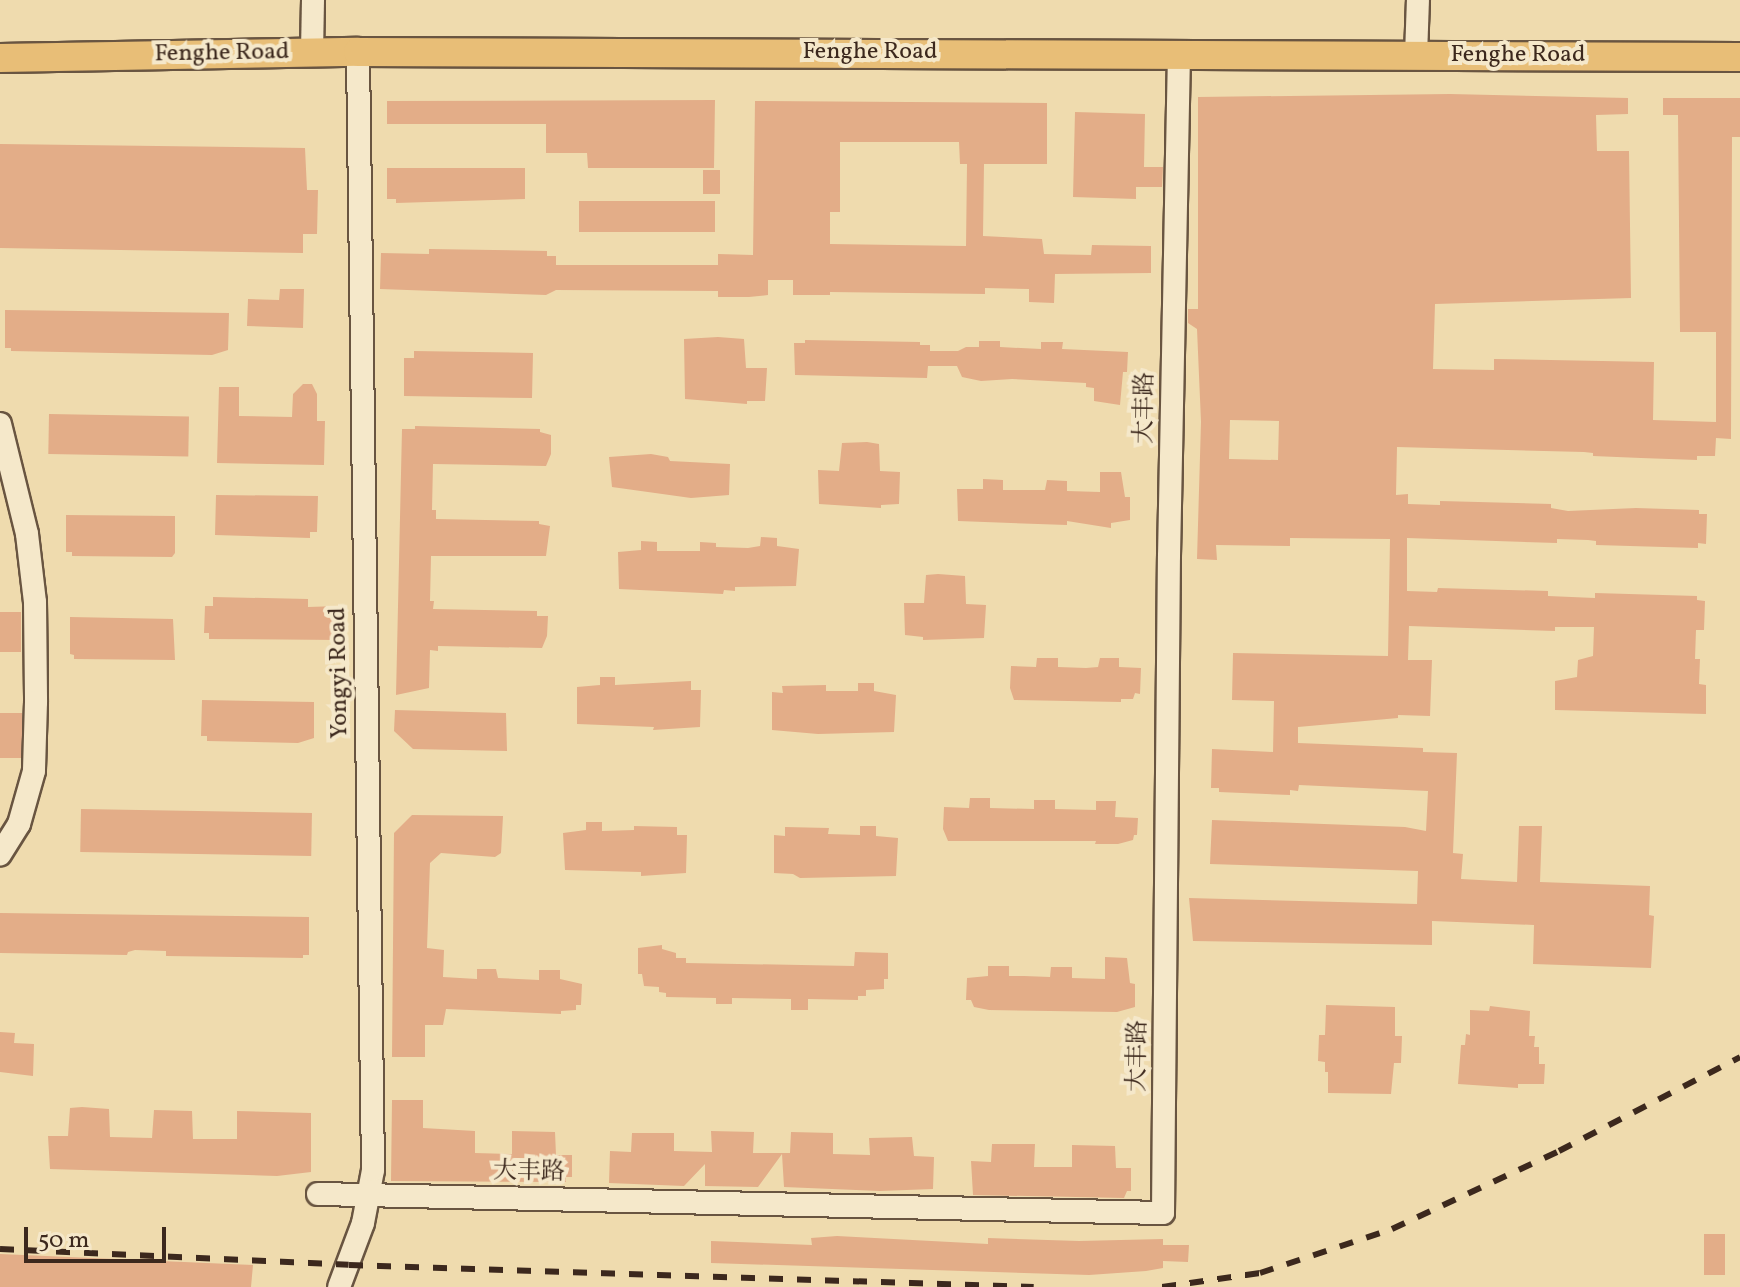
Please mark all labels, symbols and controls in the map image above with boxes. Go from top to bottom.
street label: Fenghe Road [154,38,290,70]
street label: Fenghe Road [803,39,937,67]
street label: Fenghe Road [1451,42,1585,70]
street label: 大丰路 [1131,372,1161,444]
street label: Yongyi Road [324,607,356,739]
street label: 大丰路 [1124,1020,1154,1092]
street label: 大丰路 [493,1158,565,1188]
scale bar [28,1211,170,1261]
text: 50 m [38,1224,90,1258]

